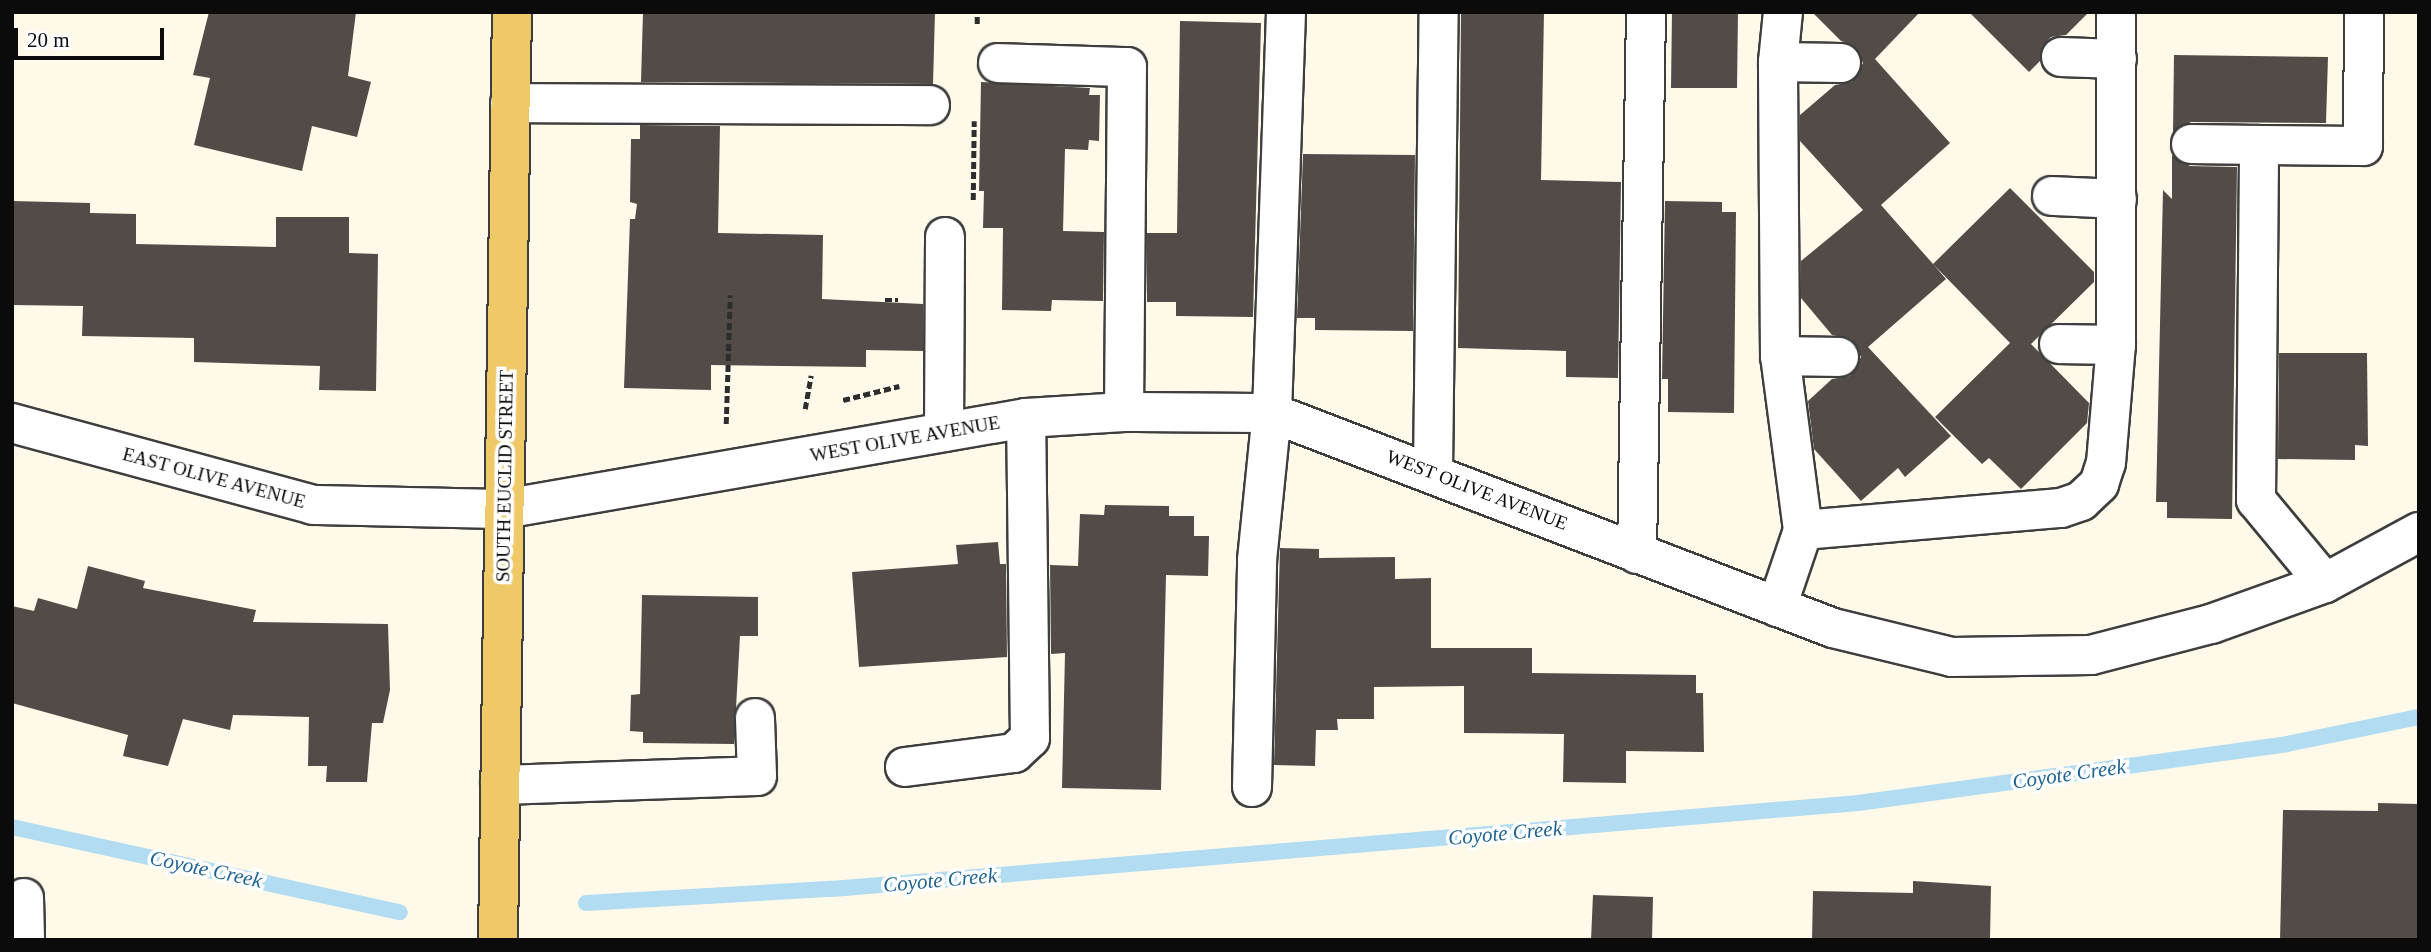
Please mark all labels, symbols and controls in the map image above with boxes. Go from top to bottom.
scale bar [18,14,168,58]
text: 20 m [27,28,70,52]
street label: SOUTH EUCLID STREET [492,370,518,582]
street label: WEST OLIVE AVENUE [808,411,1002,467]
street label: EAST OLIVE AVENUE [119,442,309,514]
street label: WEST OLIVE AVENUE [1382,445,1572,535]
water label: Coyote Creek [2011,754,2127,794]
water label: Coyote Creek [1447,815,1563,851]
water label: Coyote Creek [148,845,264,893]
water label: Coyote Creek [882,862,998,898]

